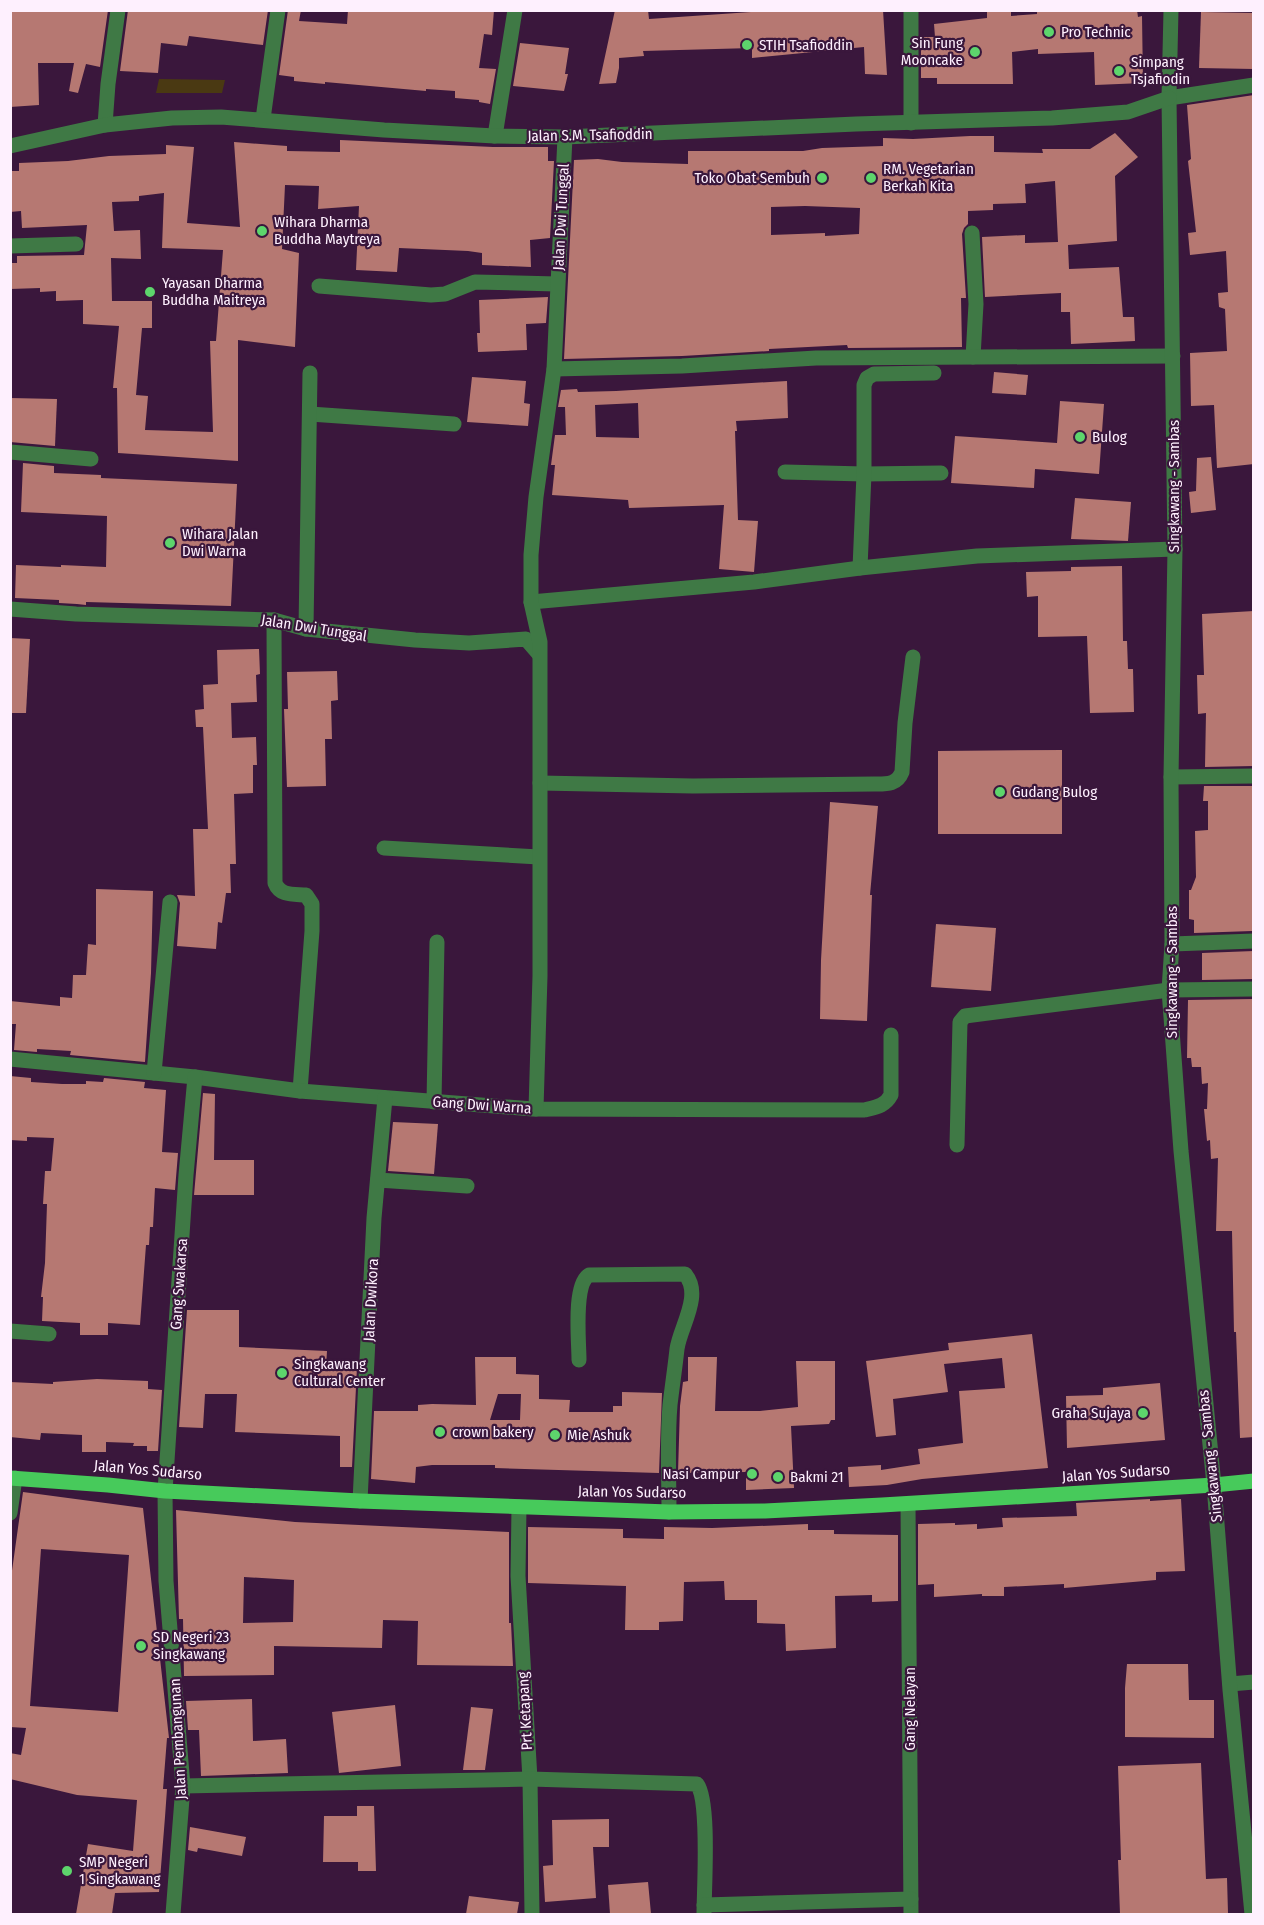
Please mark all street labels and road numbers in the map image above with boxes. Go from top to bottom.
street label: Jalan S.M. Tsafioddin [527,125,653,145]
street label: Jalan Dwi Tunggal [549,163,573,271]
street label: Singkawang - Sambas [1165,420,1183,552]
street label: Jalan Dwi Tunggal [260,611,368,645]
street label: Singkawang - Sambas [1163,906,1181,1038]
street label: Gang Dwi Warna [432,1093,532,1117]
street label: Gang Swakarsa [167,1238,191,1330]
street label: Jalan Dwikora [360,1258,382,1342]
street label: Singkawang - Sambas [1194,1389,1226,1523]
street label: Jalan Yos Sudarso [93,1456,203,1484]
street label: Jalan Yos Sudarso [1061,1460,1171,1486]
street label: Jalan Yos Sudarso [578,1482,686,1502]
street label: Gang Nelayan [901,1667,919,1751]
street label: Prt Ketapang [514,1671,536,1751]
street label: Jalan Pembangunan [166,1678,190,1800]

